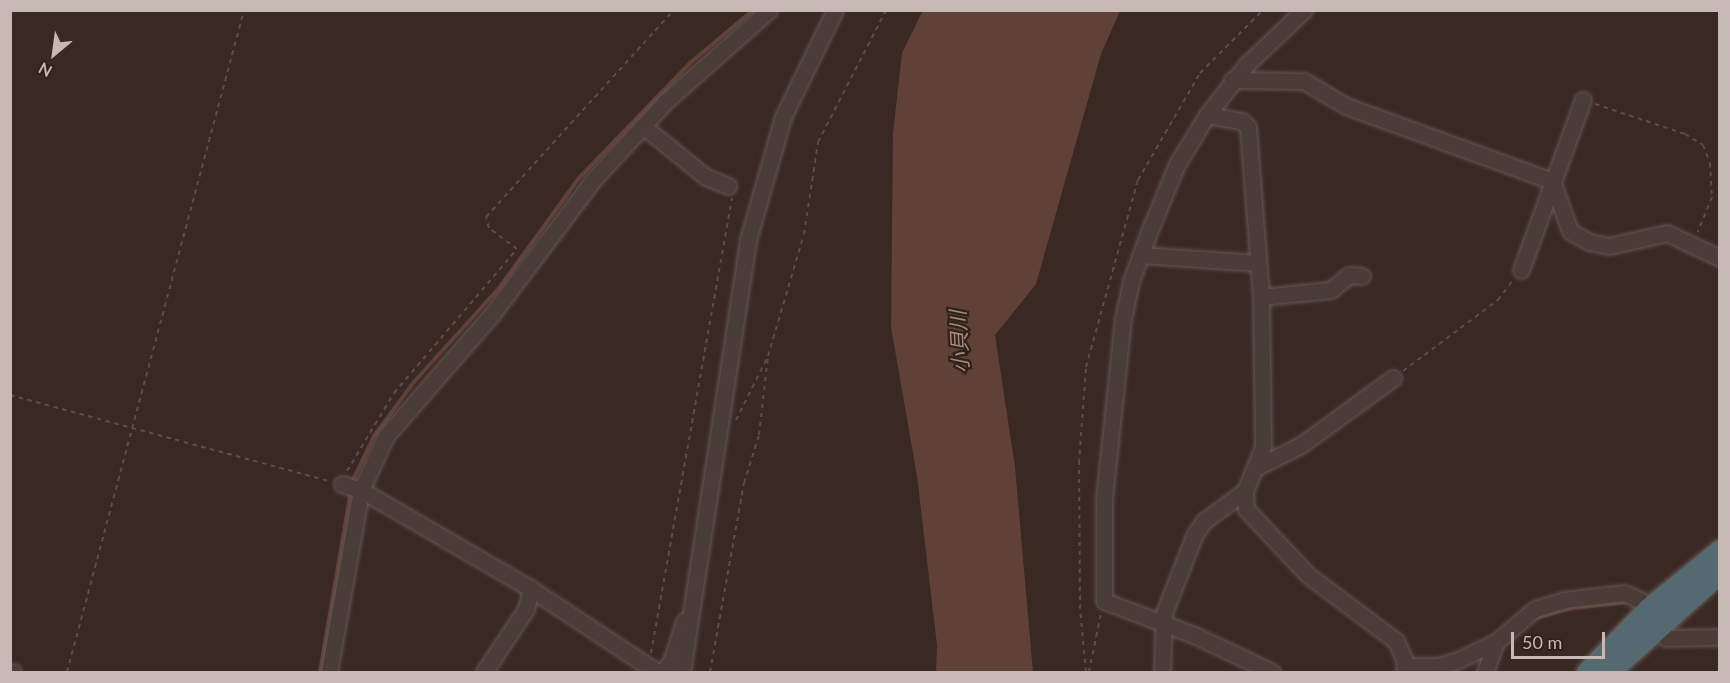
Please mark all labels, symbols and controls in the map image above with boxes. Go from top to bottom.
north arrow [24,24,84,84]
text: N [35,59,55,81]
water label: 小貝川 [945,310,973,374]
scale bar [1514,620,1608,658]
text: 50 m [1522,631,1562,653]

